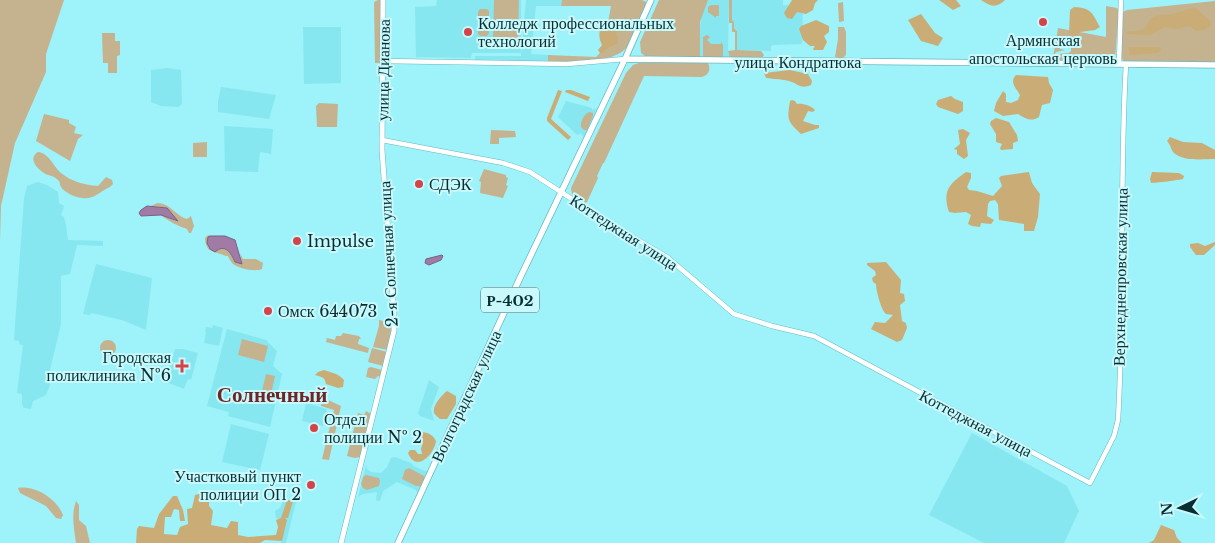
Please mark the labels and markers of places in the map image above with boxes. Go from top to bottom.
place label: Колледж профессиональных технологий [478,13,674,51]
marker: Армянская апостольская церковь [1037,16,1049,28]
marker: Колледж профессиональных технологий [462,26,474,38]
place label: Армянская апостольская церковь [969,30,1117,68]
place label: СДЭК [429,174,472,194]
marker: СДЭК [413,178,425,190]
place label: Impulse [307,231,374,251]
marker: Impulse [291,235,303,247]
place label: Омск 644073 [278,301,377,321]
marker: Омск 644073 [262,305,274,317]
place label: Городская поликлиника №6 [47,347,172,385]
marker: Городская поликлиника №6 [175,359,189,373]
place label: Отдел полиции № 2 [324,409,422,447]
marker: Отдел полиции № 2 [308,422,320,434]
place label: Участковый пункт полиции ОП 2 [174,466,301,504]
marker: Участковый пункт полиции ОП 2 [305,479,317,491]

